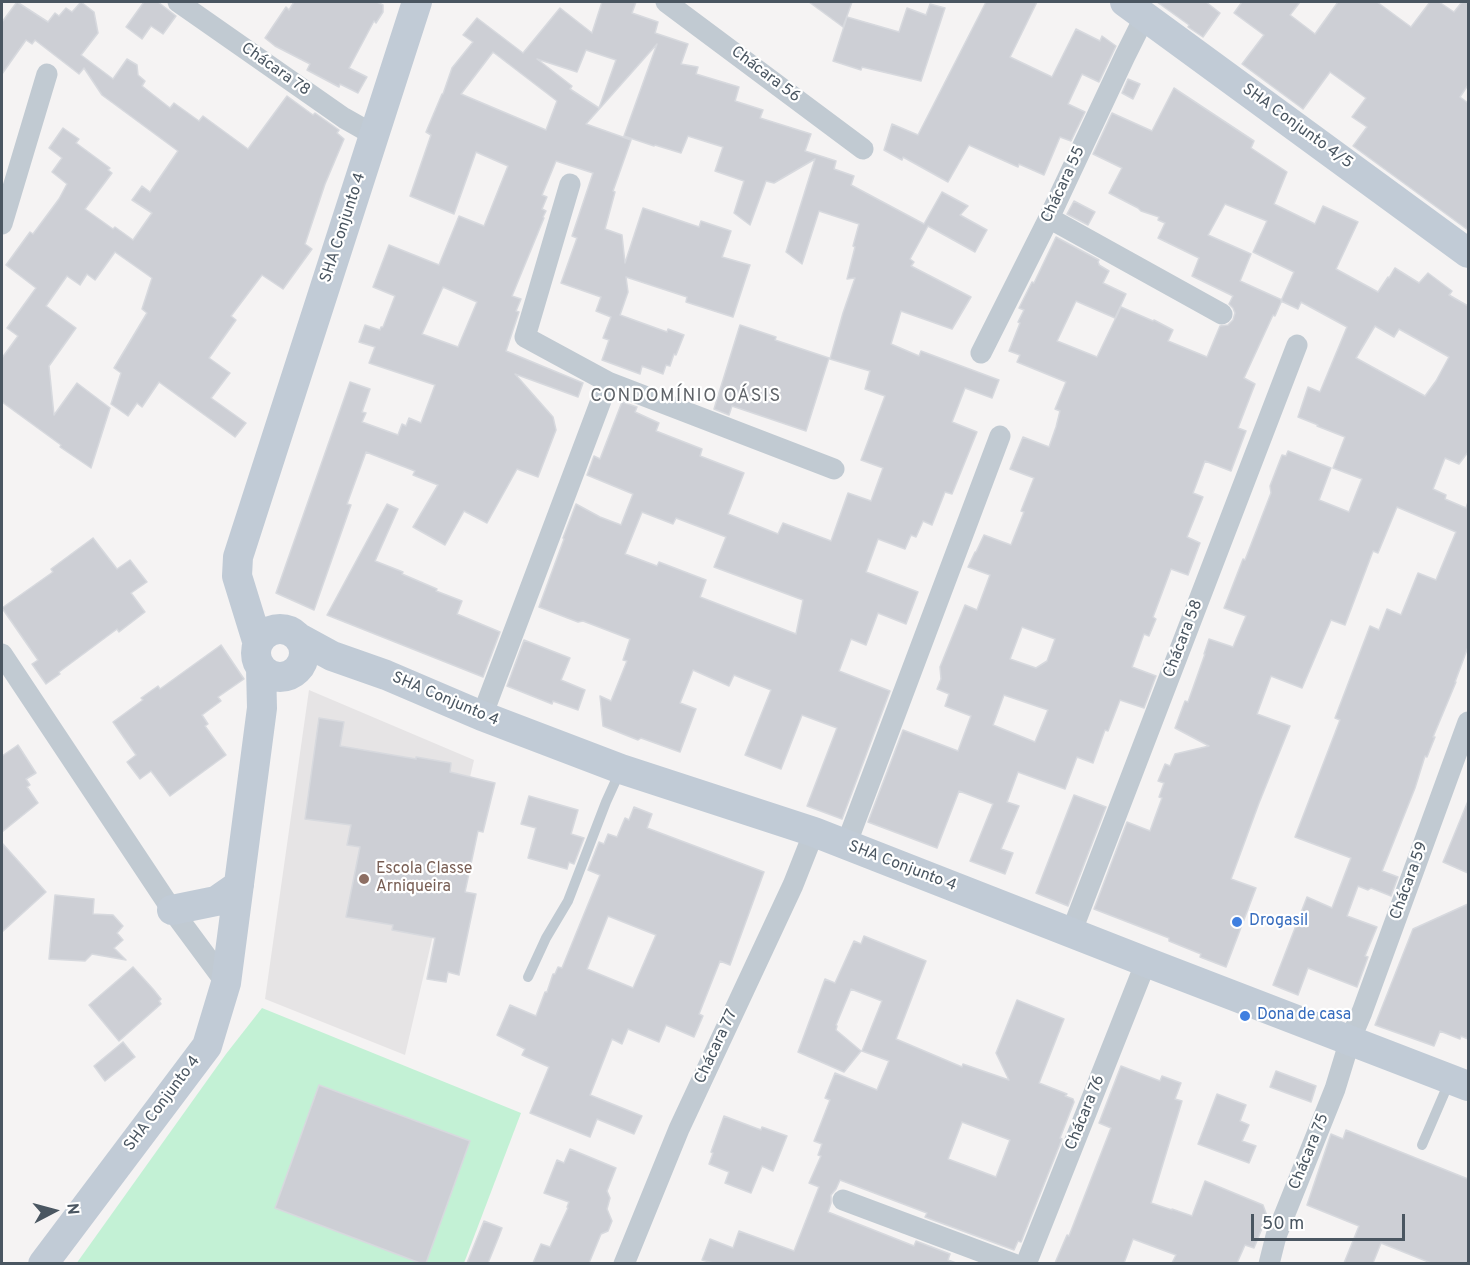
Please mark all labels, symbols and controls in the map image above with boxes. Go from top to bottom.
street label: Chácara 78 [237,39,313,101]
street label: Chácara 56 [727,43,803,107]
street label: SHA Conjunto 4/5 [1238,80,1356,174]
street label: Chácara 55 [1038,144,1090,226]
street label: SHA Conjunto 4 [317,171,371,285]
district label: CONDOMÍNIO OÁSIS [590,386,782,408]
street label: Chácara 58 [1160,597,1208,681]
street label: SHA Conjunto 4 [389,669,501,731]
street label: SHA Conjunto 4 [845,838,959,896]
street label: Chácara 59 [1387,839,1433,923]
place label: Escola Classe Arniqueira [376,860,472,898]
marker: Escola Classe Arniqueira [357,872,371,886]
place label: Drogasil [1249,912,1308,932]
marker: Drogasil [1230,915,1244,929]
place label: Dona de casa [1257,1006,1351,1026]
street label: Chácara 77 [691,1007,743,1087]
marker: Dona de casa [1238,1009,1252,1023]
street label: SHA Conjunto 4 [121,1053,205,1155]
street label: Chácara 76 [1062,1073,1110,1153]
street label: Chácara 75 [1286,1111,1334,1193]
north arrow [24,1181,84,1241]
text: N [61,1202,82,1216]
scale bar [1254,1202,1408,1240]
text: 50 m [1262,1213,1304,1236]

